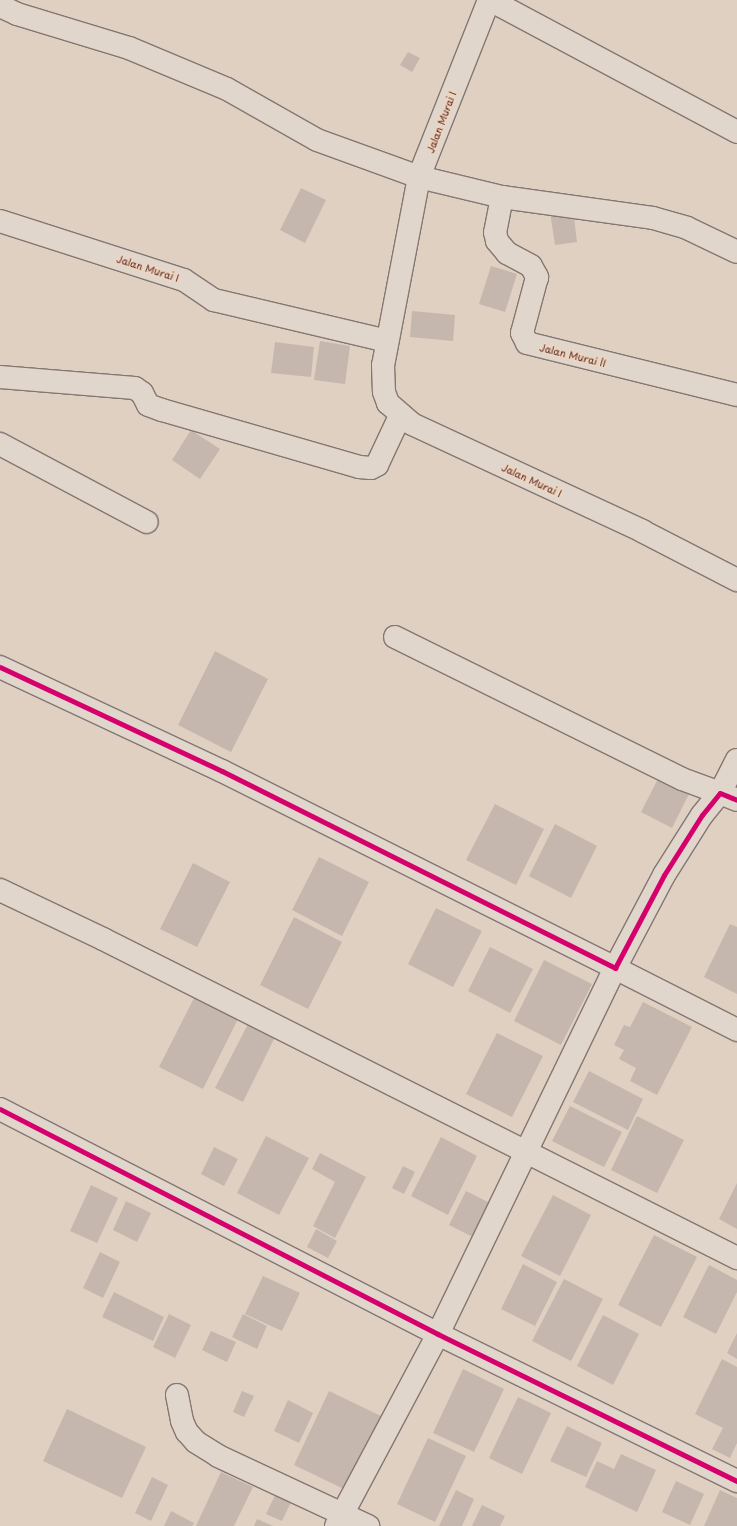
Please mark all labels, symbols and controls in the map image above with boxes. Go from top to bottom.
street label: Jalan Murai I [424,89,458,155]
street label: Jalan Murai I [115,252,181,284]
street label: Jalan Murai II [538,341,608,369]
street label: Jalan Murai I [500,461,564,499]

